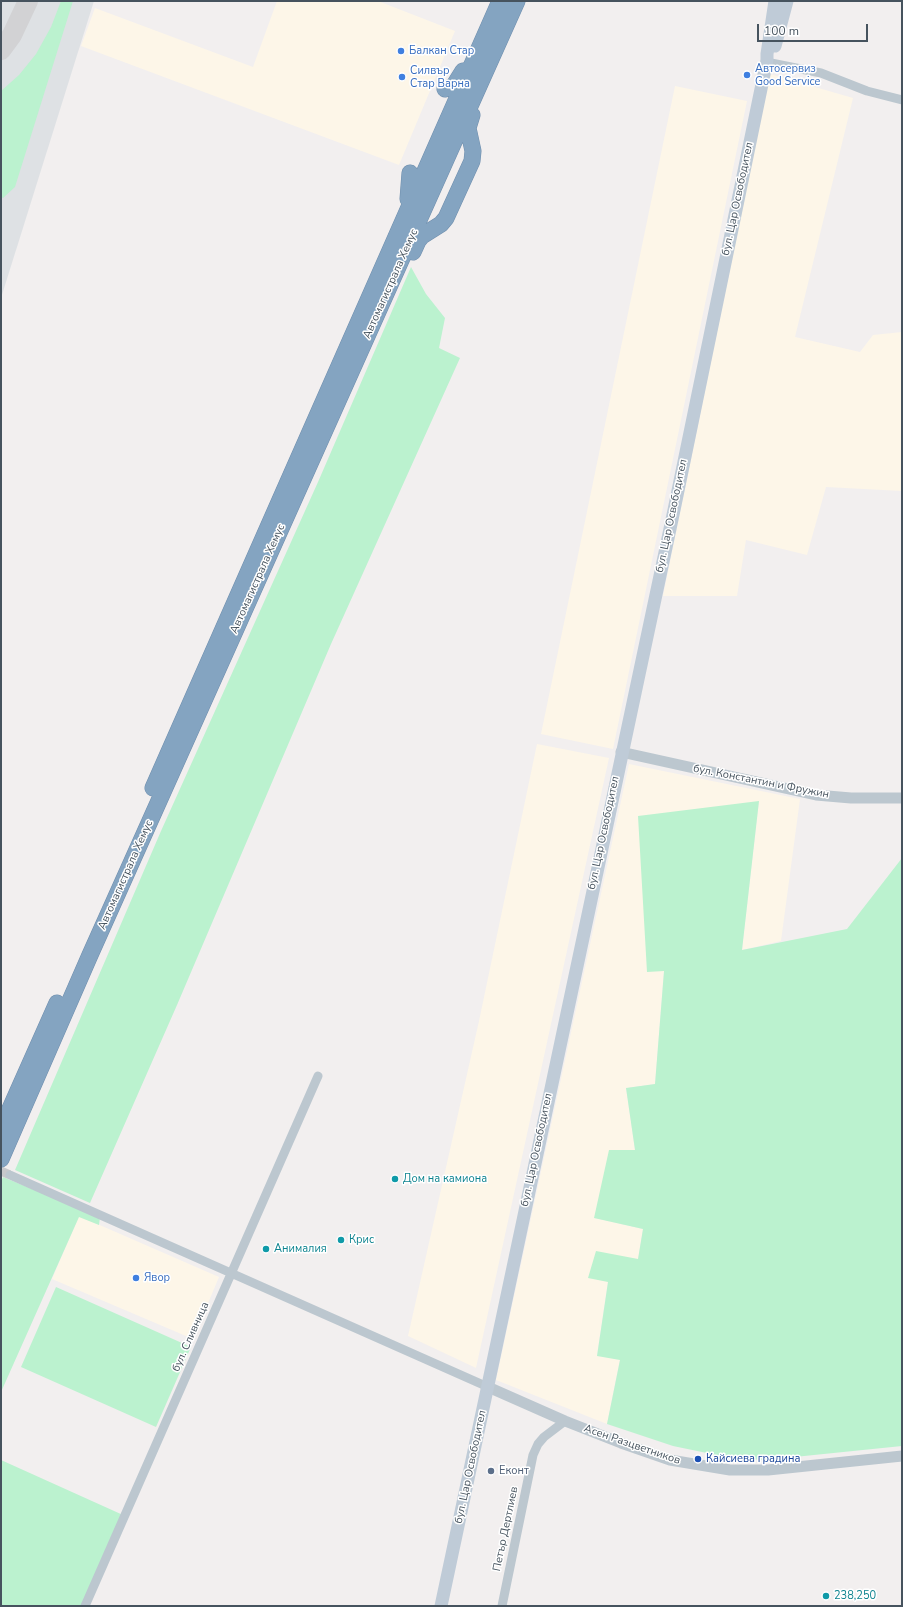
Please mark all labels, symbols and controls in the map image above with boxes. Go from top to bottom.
scale bar [759,16,870,42]
text: 100 m [764,23,799,39]
place label: Балкан Стар [409,44,474,58]
marker: Балкан Стар [396,46,406,56]
place label: Автосервиз Good Service [755,62,820,88]
place label: Силвър Стар Варна [410,64,470,90]
marker: Автосервиз Good Service [742,70,752,80]
marker: Силвър Стар Варна [397,72,407,82]
street label: бул. Цар Освободител [720,141,756,257]
street label: Автомагистрала Хемус [361,227,421,341]
street label: бул. Цар Освободител [654,458,690,574]
street label: Автомагистрала Хемус [228,522,288,636]
street label: бул. Константин и Фружин [692,762,830,802]
street label: бул. Цар Освободител [586,775,622,891]
street label: Автомагистрала Хемус [96,818,156,932]
street label: бул. Цар Освободител [519,1092,555,1208]
place label: Дом на камиона [403,1172,487,1186]
marker: Дом на камиона [390,1174,400,1184]
place label: Крис [349,1233,374,1247]
marker: Крис [336,1235,346,1245]
place label: Анималия [274,1242,327,1256]
marker: Анималия [261,1244,271,1254]
place label: Явор [144,1271,170,1285]
marker: Явор [131,1273,141,1283]
street label: бул. Сливница [170,1300,212,1374]
street label: бул. Цар Освободител [453,1409,489,1525]
street label: Асен Разцветников [582,1422,682,1468]
place label: Кайсиева градина [706,1452,800,1466]
marker: Кайсиева градина [693,1454,703,1464]
place label: Еконт [499,1464,529,1478]
marker: Еконт [486,1466,496,1476]
street label: Петър Дертлиев [491,1486,521,1572]
place label: 238,250 [834,1589,876,1603]
marker: 238,250 [821,1591,831,1601]

